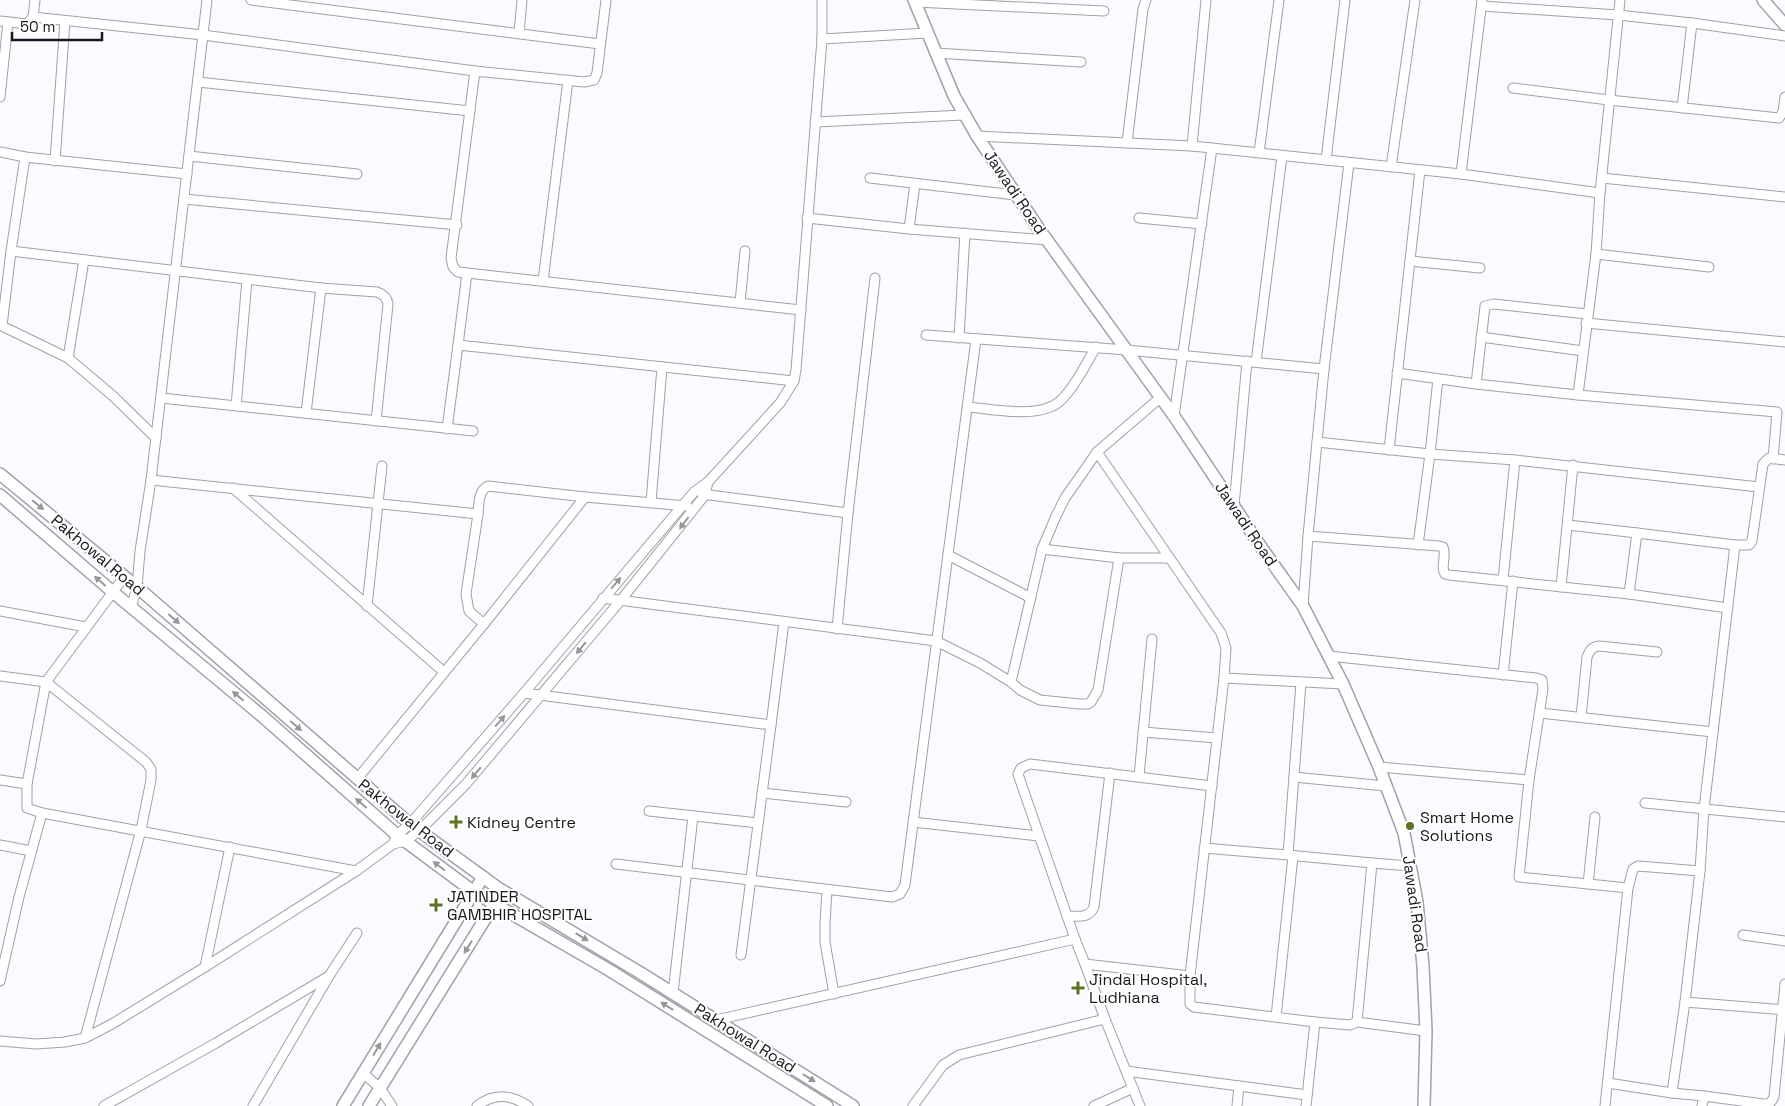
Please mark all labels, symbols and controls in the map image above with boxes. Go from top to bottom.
scale bar [12,10,102,42]
text: 50 m [20,17,55,36]
street label: Jawadi Road [979,146,1051,238]
street label: Jawadi Road [1210,478,1282,570]
one-way arrow [31,500,44,511]
street label: Pakhowal Road [47,510,149,600]
one-way arrow [679,516,689,530]
one-way arrow [93,575,106,586]
one-way arrow [610,577,622,589]
one-way arrow [167,614,180,625]
one-way arrow [575,642,586,655]
one-way arrow [231,691,244,702]
one-way arrow [494,715,506,727]
one-way arrow [290,720,302,732]
one-way arrow [470,766,481,779]
street label: Pakhowal Road [354,774,458,862]
one-way arrow [354,797,367,808]
place label: Smart Home Solutions [1420,807,1514,846]
place label: Kidney Centre [467,812,576,833]
marker: Kidney Centre [449,815,463,829]
marker: Smart Home Solutions [1404,820,1416,832]
street label: Jawadi Road [1398,854,1432,954]
one-way arrow [433,861,446,872]
place label: JATINDER GAMBHIR HOSPITAL [447,886,592,925]
marker: JATINDER GAMBHIR HOSPITAL [429,898,443,912]
one-way arrow [575,933,588,942]
one-way arrow [463,940,472,953]
place label: Jindal Hospital, Ludhiana [1089,969,1207,1008]
marker: Jindal Hospital, Ludhiana [1071,981,1085,995]
street label: Pakhowal Road [690,998,800,1078]
one-way arrow [660,1001,673,1011]
one-way arrow [373,1043,382,1056]
one-way arrow [803,1074,816,1083]

